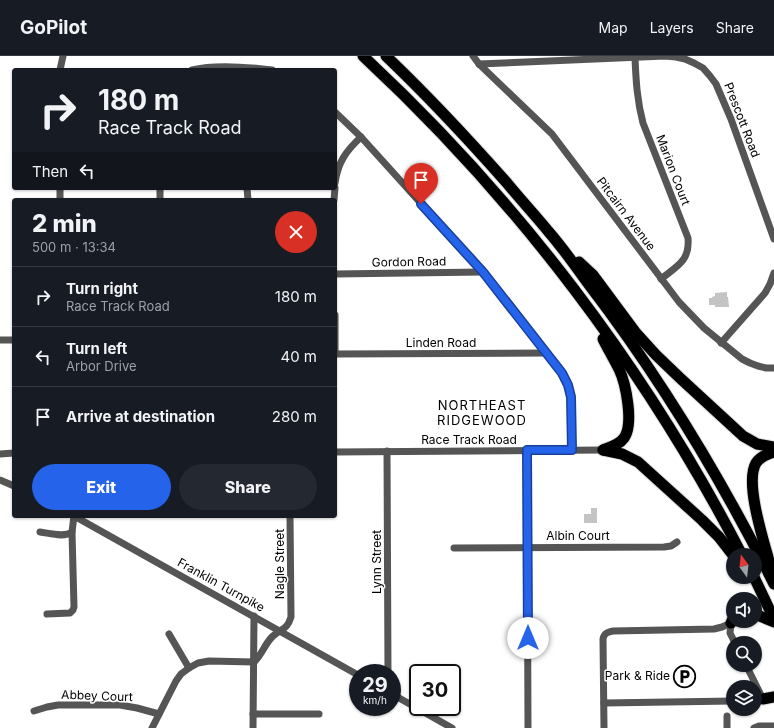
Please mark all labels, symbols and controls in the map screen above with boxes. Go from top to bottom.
text: GoPilot [20,16,87,39]
text: Map [599,19,628,36]
text: Layers [650,19,694,36]
text: Share [716,19,754,36]
street label: Prescott Road [721,80,764,160]
text: 180 m [98,83,179,117]
icon: right [32,84,84,136]
text: Race Track Road [98,117,242,138]
street label: Marion Court [653,132,694,207]
icon: left [76,160,98,182]
text: Then [32,162,68,181]
pin [404,163,438,204]
icon: arrive [410,169,432,191]
street label: Pitcairn Avenue [594,174,659,253]
text: 2 min [32,209,97,238]
button: close [275,211,317,253]
text: 500 m · 13:34 [32,239,116,255]
street label: Gordon Road [372,253,446,270]
text: Turn right [66,279,138,298]
icon: right [32,286,54,308]
text: 180 m [275,287,317,306]
text: Race Track Road [66,298,170,314]
street label: Linden Road [406,335,476,350]
text: Turn left [66,339,127,358]
icon: left [32,346,54,368]
text: 40 m [280,347,317,366]
text: Arbor Drive [66,358,137,374]
district label: NORTHEAST RIDGEWOOD [437,397,527,428]
icon: arrive [32,406,54,428]
text: Arrive at destination [66,407,215,426]
text: 280 m [272,407,317,426]
street label: Race Track Road [421,432,517,447]
button: Exit [32,464,171,510]
button: Share [179,464,317,510]
street label: Albin Court [546,528,610,543]
street label: Nagle Street [272,529,287,599]
street label: Lynn Street [369,530,384,594]
north arrow [726,548,762,584]
map controls [726,548,762,716]
street label: Franklin Turnpike [175,554,267,615]
button: sound [726,592,762,628]
position arrow [507,617,549,659]
button: search [726,636,762,672]
parking icon: Park & Ride [672,663,698,689]
speed limit sign: 30 [409,664,461,716]
place label: Park & Ride [605,668,670,683]
text: 29 [362,673,388,697]
button: layers [726,680,762,716]
street label: Abbey Court [61,687,133,704]
text: km/h [363,694,387,706]

